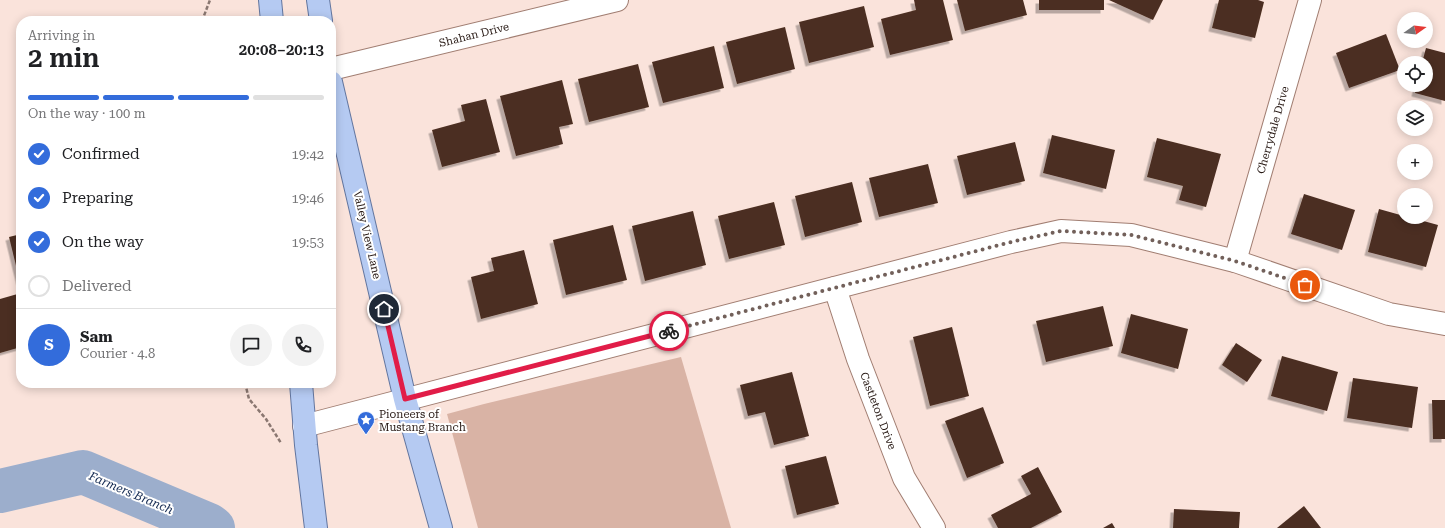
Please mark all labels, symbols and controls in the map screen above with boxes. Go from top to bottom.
north arrow [1397,12,1433,48]
map controls [1397,12,1433,224]
street label: Shahan Drive [438,20,510,50]
text: Arriving in [28,28,95,43]
text: 20:08–20:13 [239,41,324,59]
text: 2 min [28,43,100,73]
button: locate [1397,56,1433,92]
street label: Cherrydale Drive [1254,85,1292,175]
button: layers [1397,100,1433,136]
text: On the way · 100 m [28,106,145,121]
icon: check [28,143,50,165]
button: + [1397,144,1433,180]
text: Confirmed [62,145,140,163]
text: 19:42 [292,147,324,162]
icon: check [28,187,50,209]
button: − [1397,188,1433,224]
text: Preparing [62,189,133,207]
street label: Valley View Lane [351,190,383,280]
text: 19:46 [292,191,324,206]
icon: check [28,231,50,253]
text: On the way [62,233,144,251]
text: 19:53 [292,235,324,250]
pin [1288,268,1322,302]
icon: bag [1294,274,1316,296]
text: Delivered [62,277,132,295]
pin [367,292,401,326]
icon: home [373,298,395,320]
courier [649,311,689,351]
icon: bike [658,320,680,342]
button: chat [230,324,272,366]
button: phone [282,324,324,366]
text: Sam [80,328,113,346]
text: S [44,336,54,354]
text: Courier · 4.8 [80,346,155,361]
street label: Castleton Drive [857,370,899,452]
place label: Pioneers of Mustang Branch [379,408,466,434]
place icon: Pioneers of Mustang Branch [356,410,376,435]
water label: Farmers Branch [86,469,175,517]

